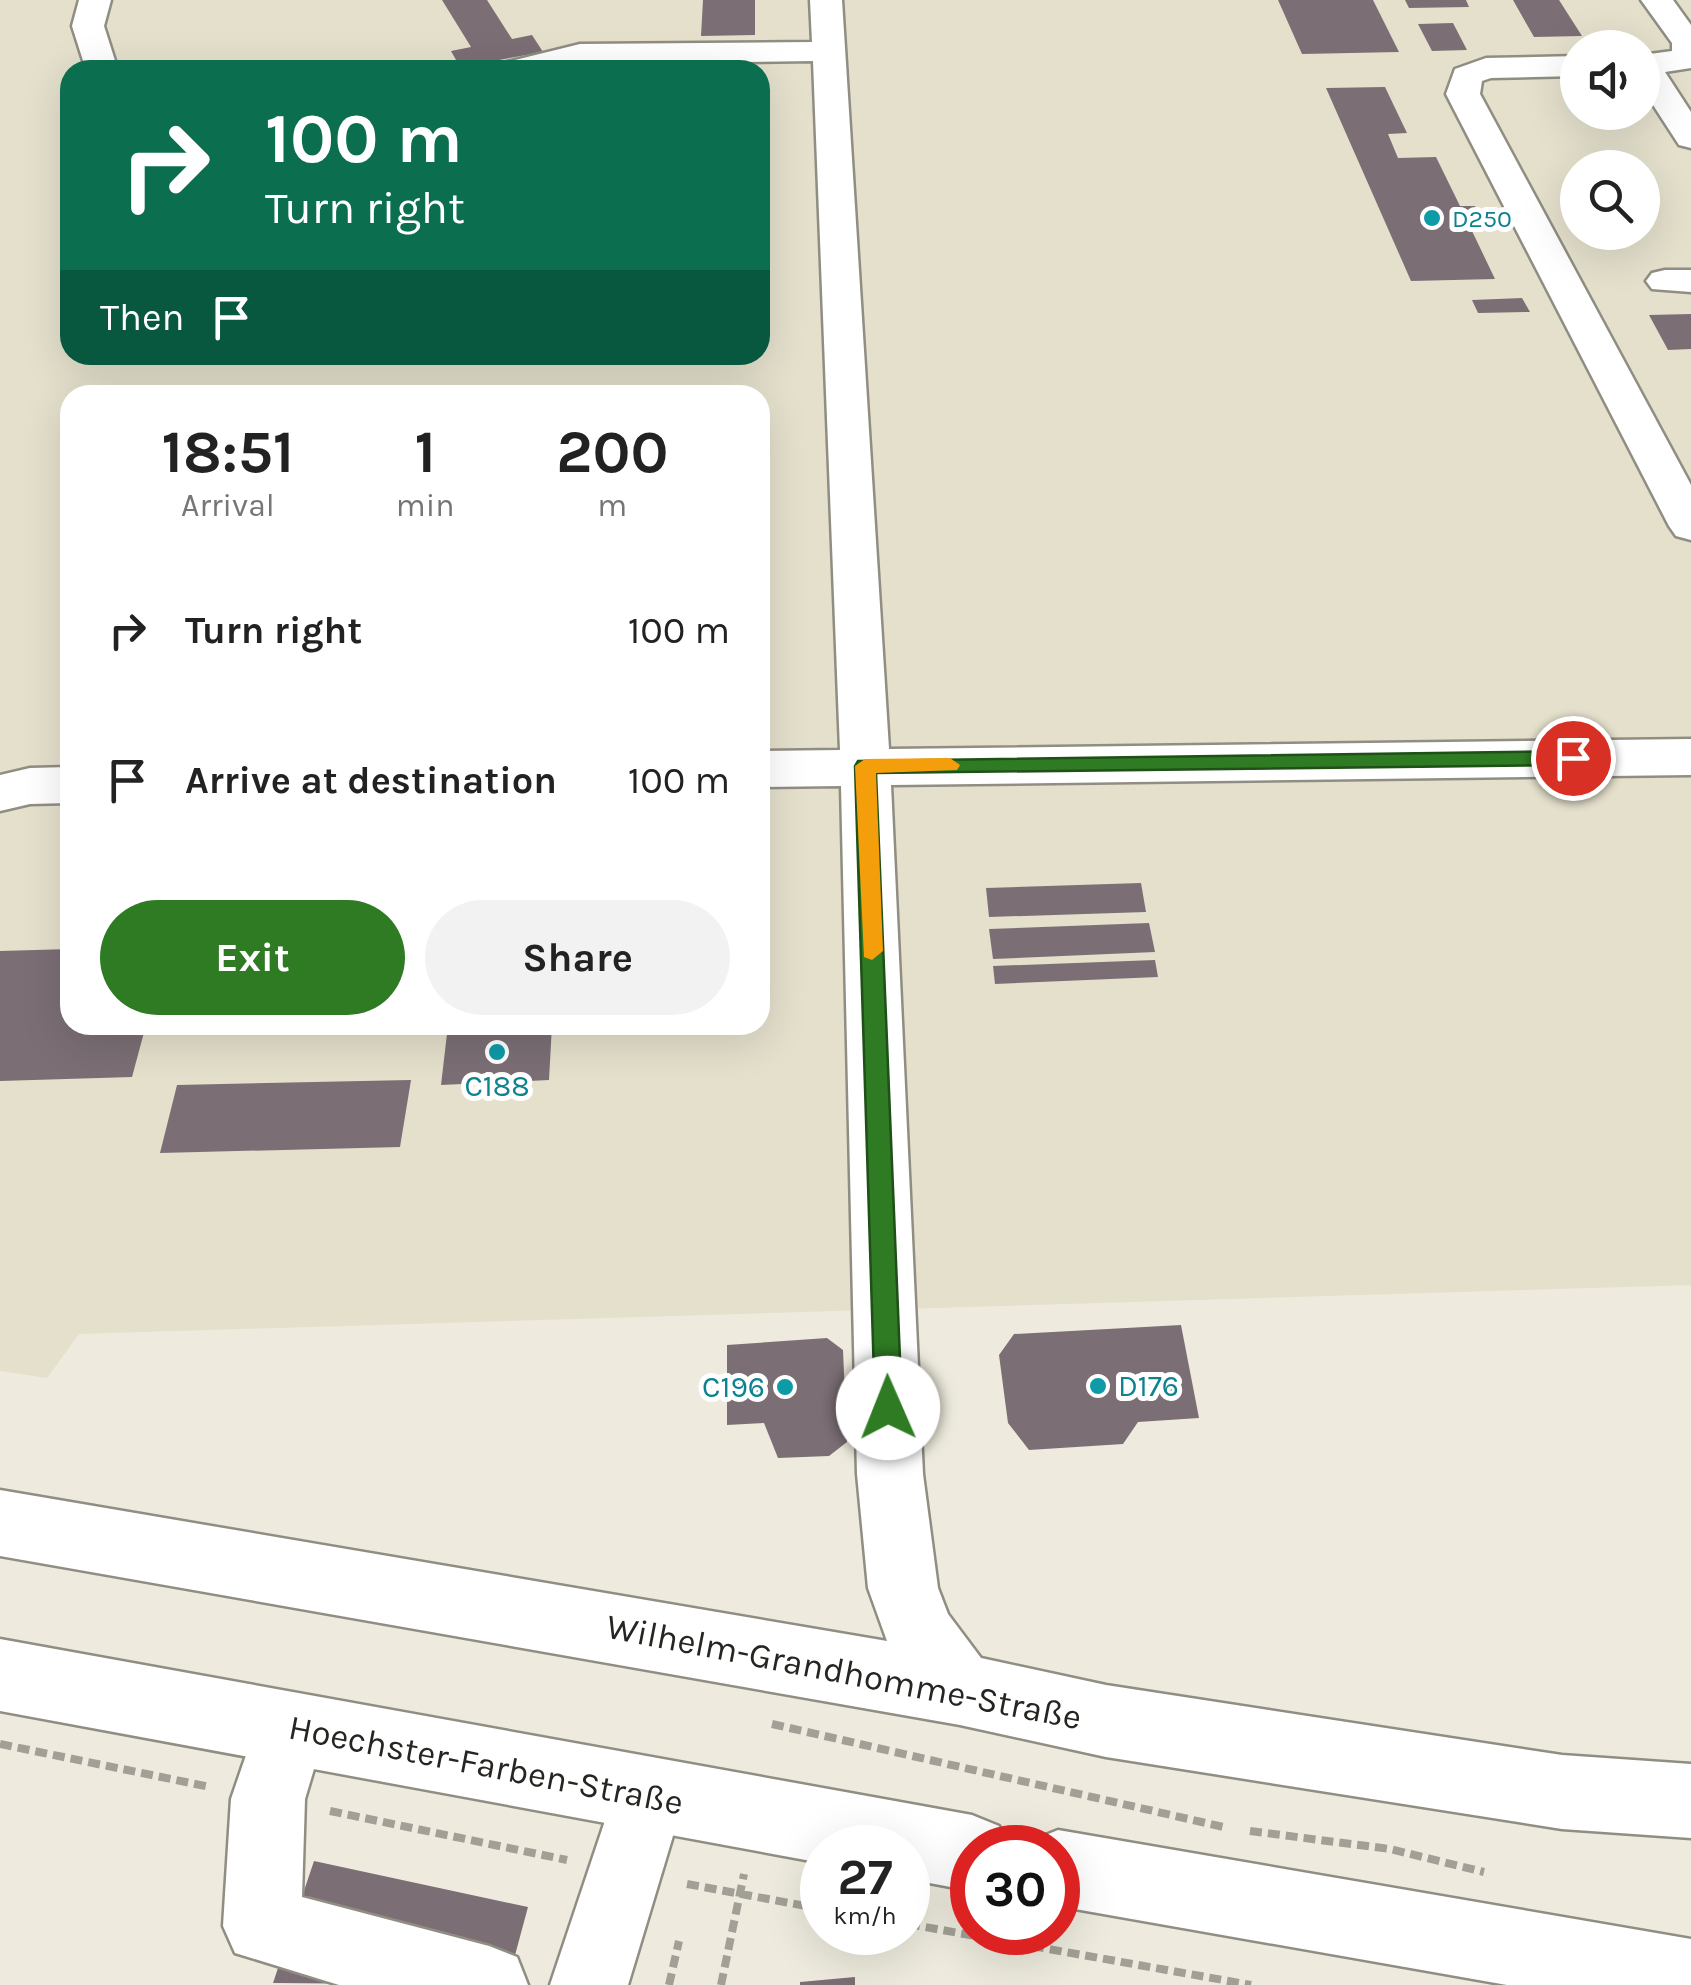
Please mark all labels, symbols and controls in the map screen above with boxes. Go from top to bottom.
map controls [1560,30,1660,250]
button: sound [1560,30,1660,130]
text: 100 m [265,98,463,180]
icon: right [100,100,230,230]
button: search [1560,150,1660,250]
text: Turn right [265,182,465,234]
place label: D250 [1452,204,1512,233]
marker: D250 [1421,207,1443,229]
icon: arrive [204,290,259,345]
text: Then [100,295,184,340]
text: 18:51 [162,417,294,487]
text: 1 [415,417,436,487]
text: 200 [556,417,668,487]
text: Arrival [181,487,275,524]
text: min [396,487,455,524]
text: m [597,487,627,524]
icon: right [100,603,155,658]
text: Turn right [185,608,362,653]
text: 100 m [628,608,730,653]
pin [1531,716,1616,801]
icon: arrive [1546,731,1601,786]
icon: arrive [100,753,155,808]
text: Arrive at destination [185,758,557,803]
text: 100 m [628,758,730,803]
button: Exit [100,900,405,1015]
button: Share [425,900,730,1015]
marker: C188 [486,1041,508,1063]
place label: C188 [464,1068,530,1104]
position arrow [836,1356,940,1460]
place label: D176 [1118,1368,1179,1404]
place label: C196 [702,1369,765,1405]
marker: D176 [1087,1375,1109,1397]
marker: C196 [774,1376,796,1398]
street label: Wilhelm-Grandhomme-Straße [603,1606,1085,1738]
street label: Hoechster-Farben-Straße [285,1707,687,1823]
speed limit sign: 30 [950,1825,1080,1955]
text: 27 [837,1848,893,1907]
text: km/h [833,1901,897,1930]

